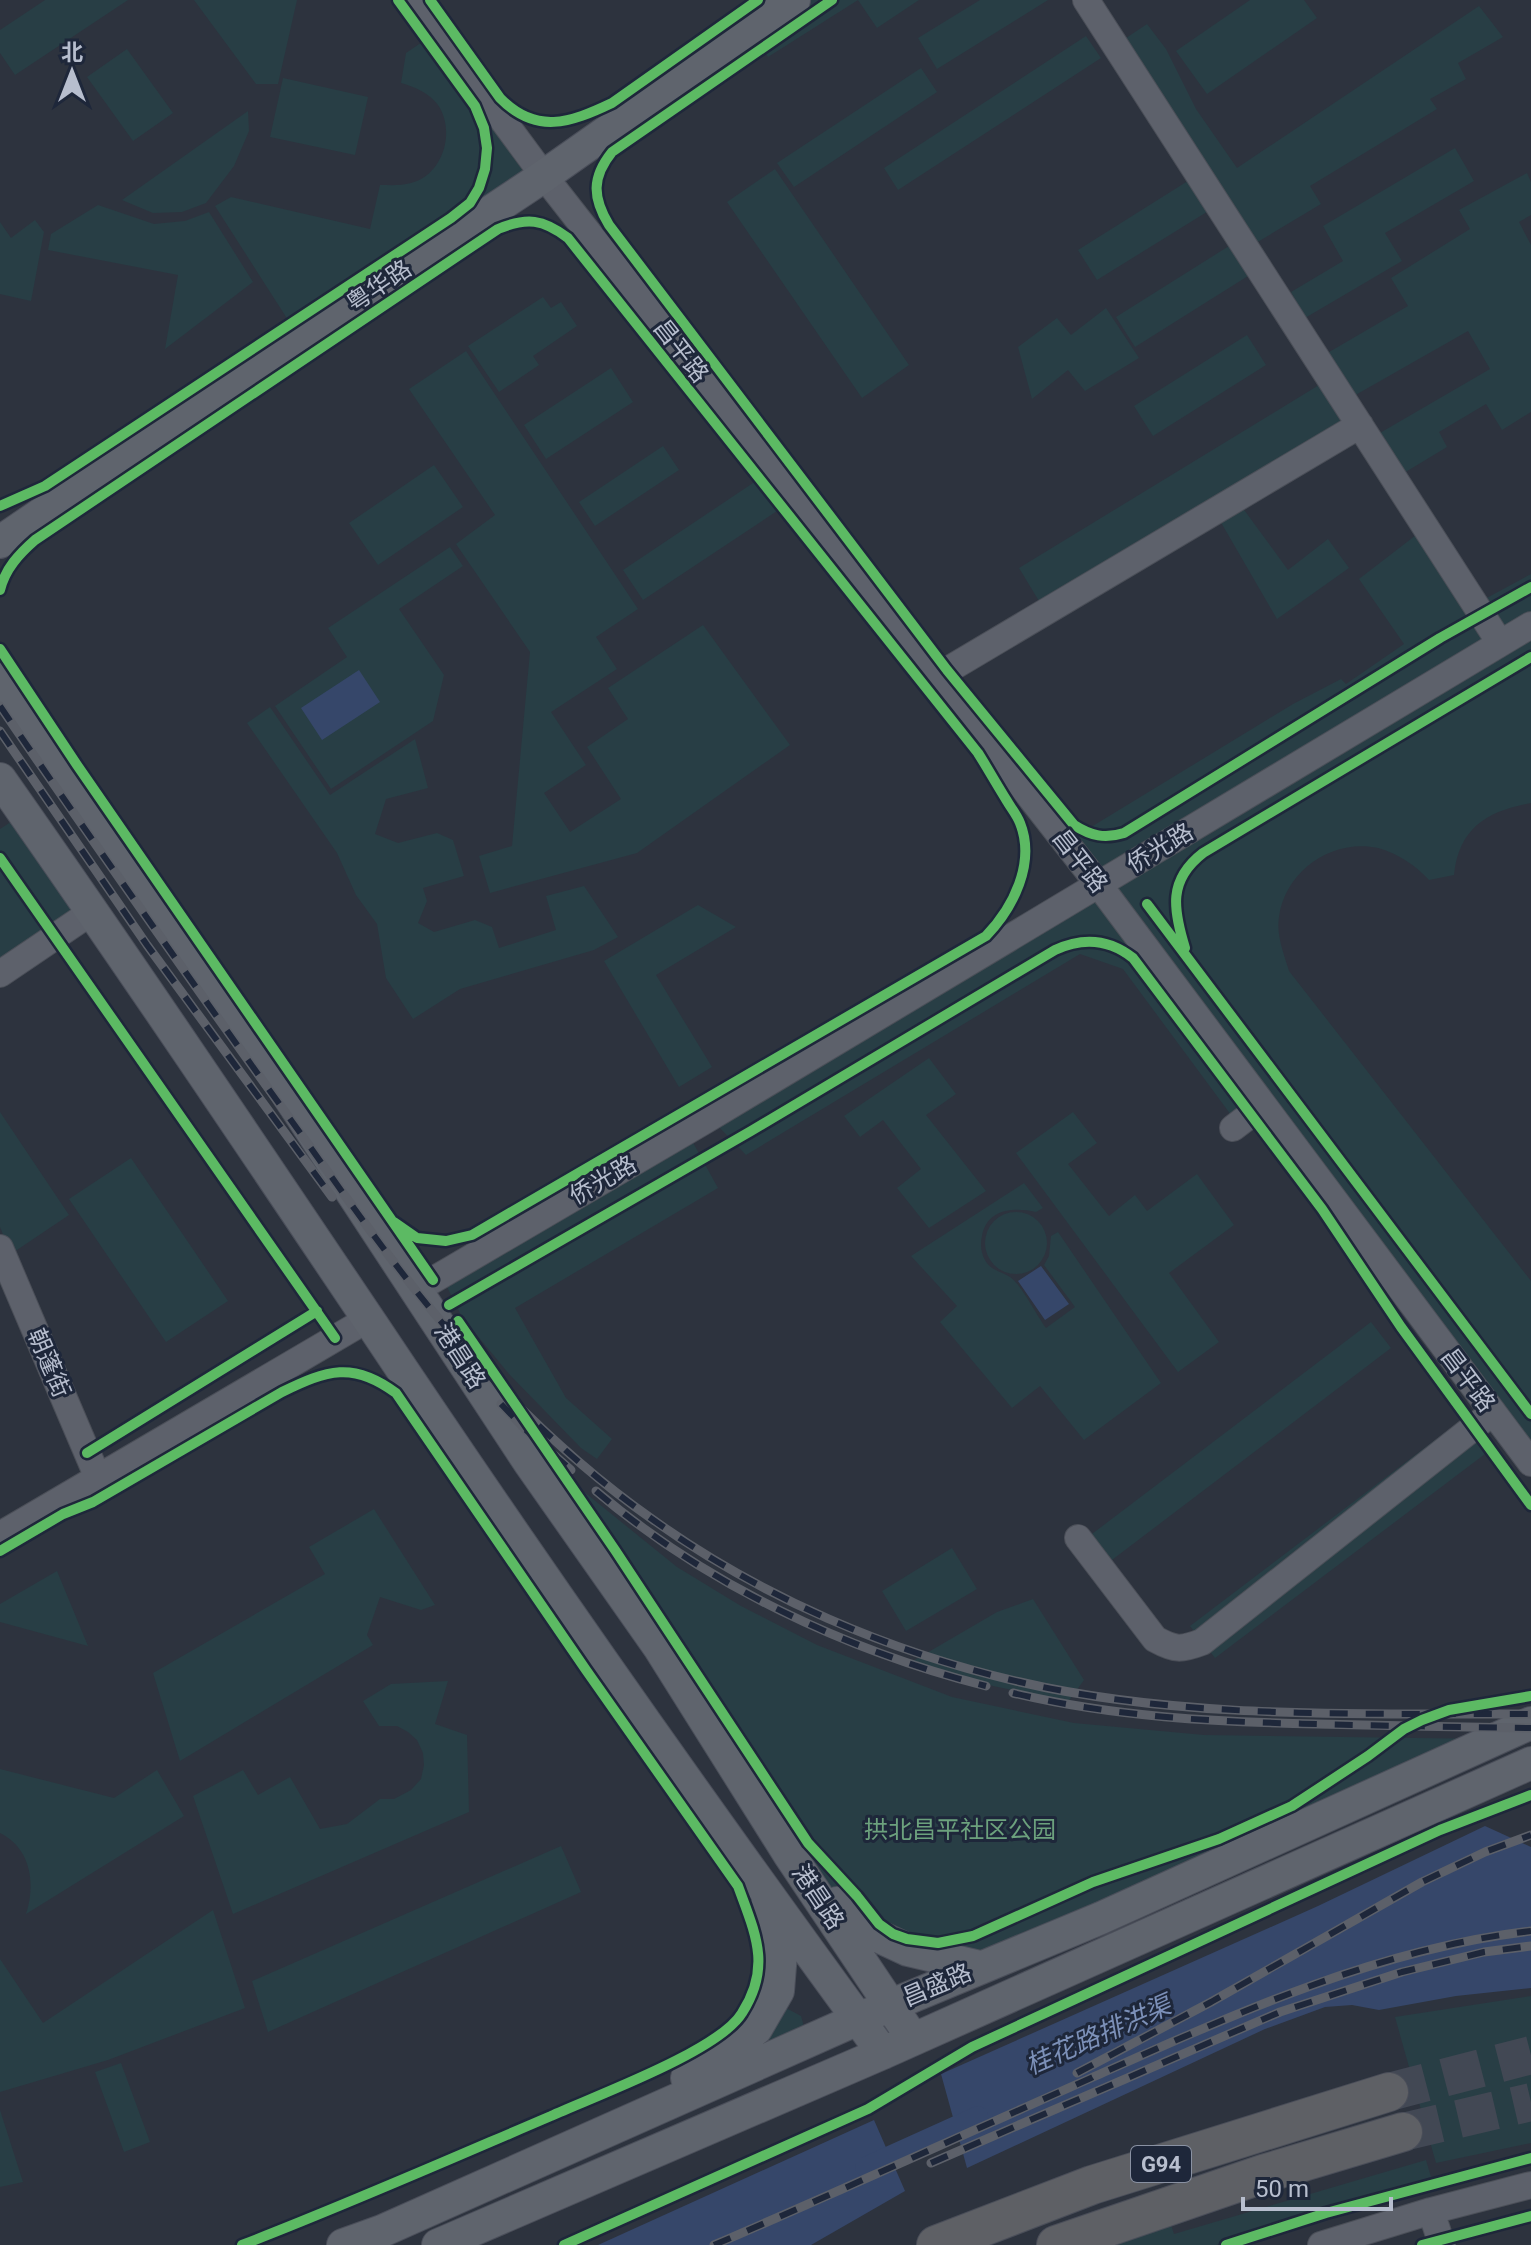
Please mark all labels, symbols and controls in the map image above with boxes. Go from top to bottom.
north arrow [32,32,112,112]
text: 北 [61,40,83,65]
street label: 粤华路 [341,254,417,318]
street label: 昌平路 [648,314,714,388]
street label: 侨光路 [1122,817,1198,879]
street label: 昌平路 [1047,824,1113,898]
street label: 侨光路 [565,1150,641,1210]
street label: 港昌路 [429,1318,491,1394]
street label: 朝蓬街 [22,1324,76,1402]
street label: 昌平路 [1435,1343,1501,1417]
park label: 拱北昌平社区公园 [864,1816,1056,1844]
street label: 港昌路 [786,1859,850,1935]
street label: 昌盛路 [898,1958,976,2012]
water label: 桂花路排洪渠 [1021,1988,1179,2080]
road number: G94 [1131,2146,1191,2182]
scale bar [1243,2161,1391,2211]
text: 50 m [1255,2175,1309,2203]

